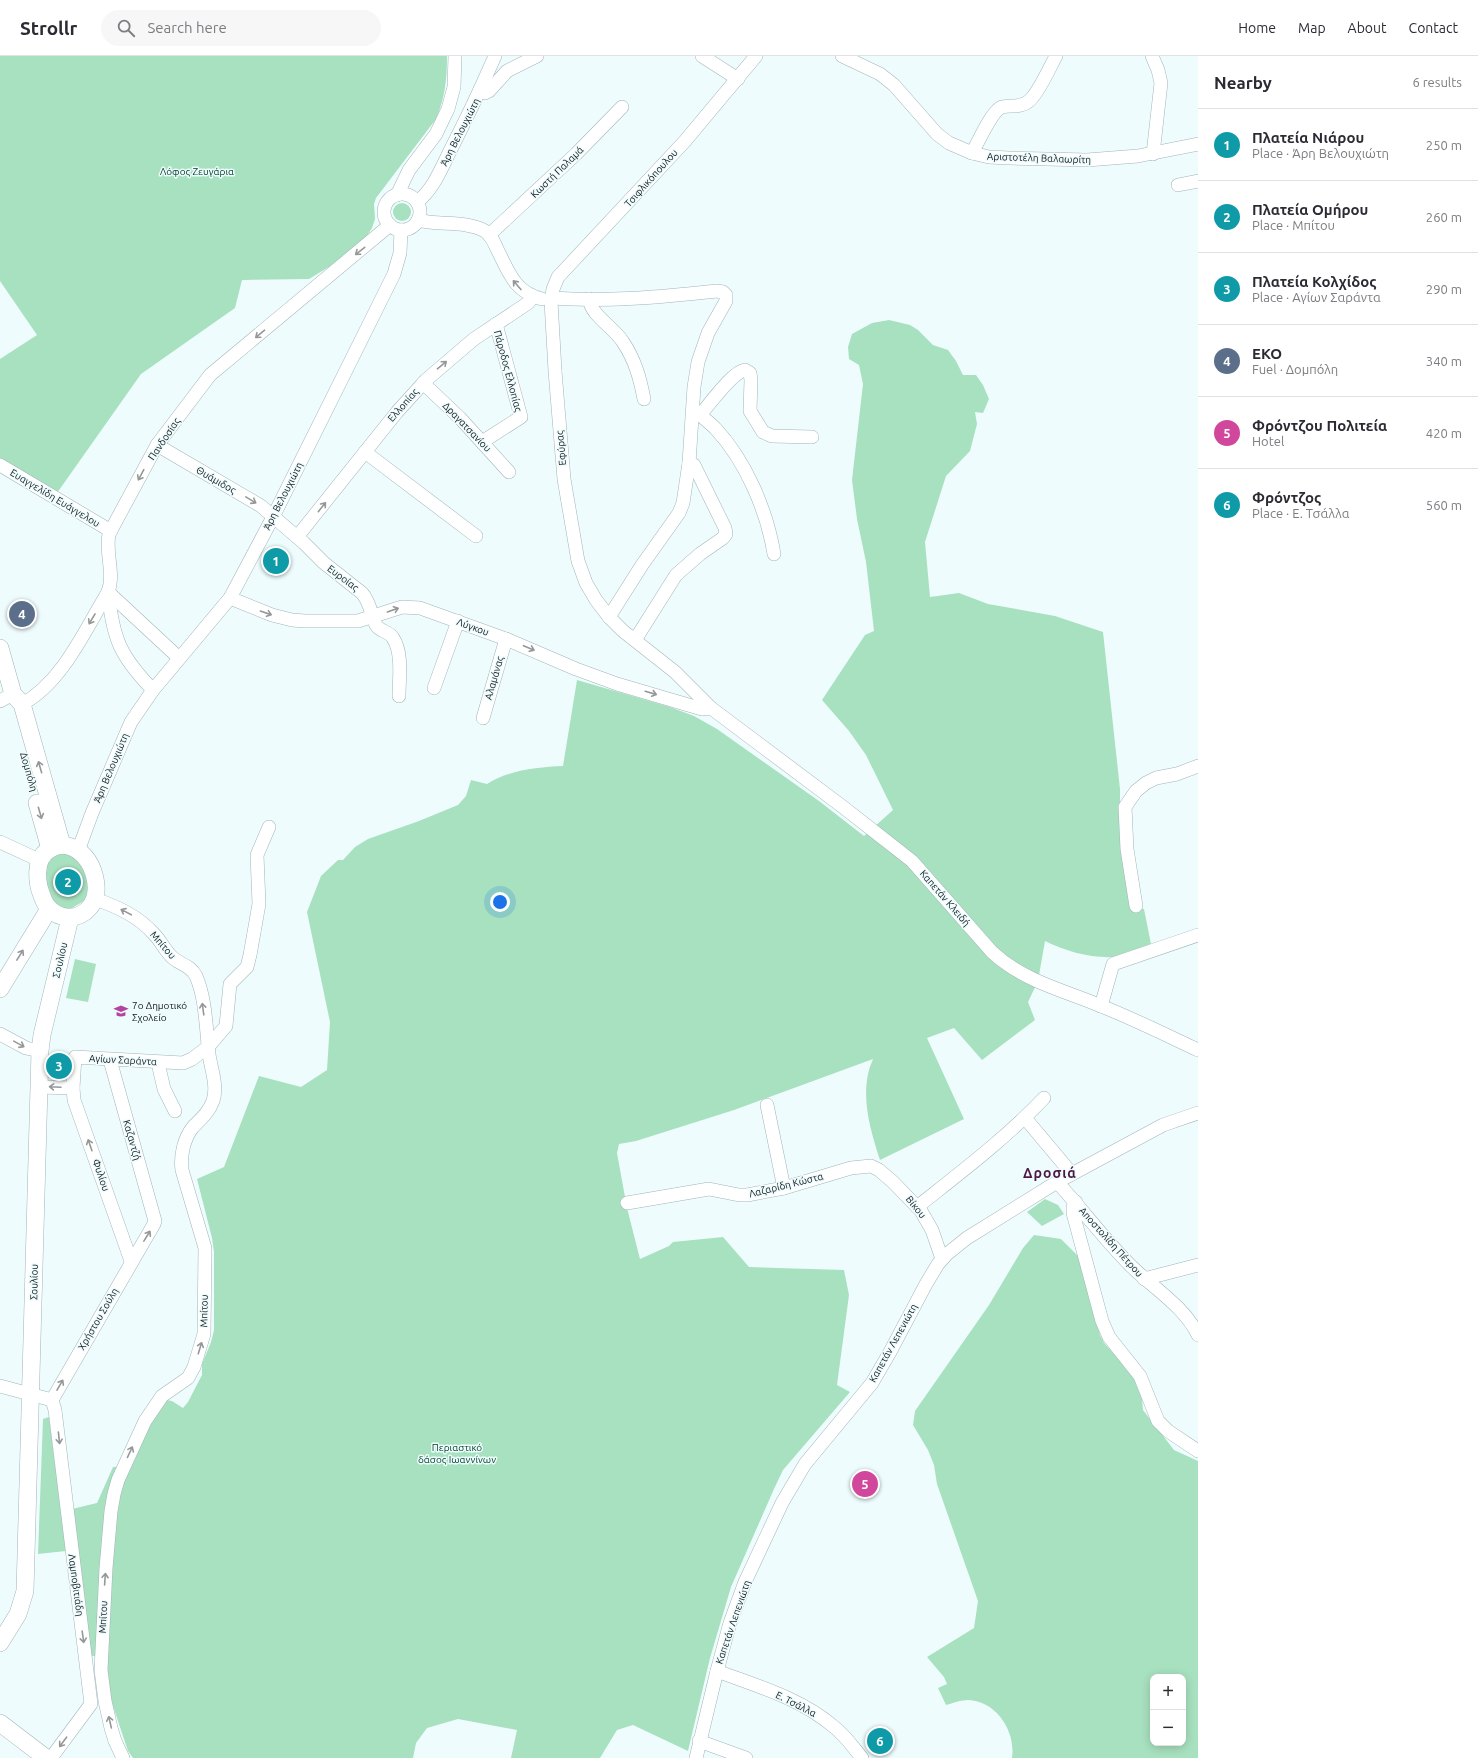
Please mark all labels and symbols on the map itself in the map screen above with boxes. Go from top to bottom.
street label: Άρη Βελουχιώτη [438,96,482,168]
street label: Κωστή Παλαμά [528,144,586,200]
street label: Τσιφλικόπουλου [622,147,680,209]
street label: Αριστοτέλη Βαλαωρίτη [987,151,1091,165]
park label: Λόφος Ζευγάρια [160,166,234,177]
one-way arrow [355,247,366,255]
one-way arrow [513,280,522,290]
one-way arrow [254,329,265,338]
street label: Πάροδος Ελλοπίας [492,329,524,413]
one-way arrow [437,361,447,370]
street label: Ελλοπίας [386,386,421,424]
street label: Δραγατσανίου [441,400,493,454]
street label: Πανδοσίας [146,415,182,462]
street label: Εφύρας [554,429,568,466]
street label: Άρη Βελουχιώτη [261,460,305,532]
street label: Θυάμιδος [194,464,238,496]
street label: Ευαγγελίδη Ευάγγελου [8,467,102,529]
one-way arrow [137,468,145,480]
one-way arrow [245,496,256,504]
one-way arrow [317,501,326,512]
pin: 1 [263,546,289,576]
street label: Ευροίας [325,563,361,594]
pin: 4 [9,599,35,629]
one-way arrow [386,605,398,613]
one-way arrow [259,610,272,617]
one-way arrow [88,613,96,624]
street label: Λύγκου [455,616,491,638]
one-way arrow [522,645,534,653]
street label: Αλαμάνας [483,654,506,701]
one-way arrow [644,690,657,697]
street label: Άρη Βελουχιώτη [91,732,131,804]
street label: Δομπόλη [18,751,40,793]
one-way arrow [36,761,43,774]
one-way arrow [37,806,44,819]
pin: 2 [55,867,81,897]
street label: Καπετάν Κλειδή [918,868,972,928]
your location [490,892,510,912]
one-way arrow [120,908,132,915]
street label: Μπίτου [148,929,178,961]
street label: Σουλίου [51,941,69,979]
one-way arrow [16,950,25,961]
place label: 7ο Δημοτικό Σχολείο [132,1000,187,1023]
one-way arrow [199,1002,207,1015]
school or university icon: 7ο Δημοτικό Σχολείο [113,1003,129,1019]
one-way arrow [13,1041,25,1049]
pin: 3 [46,1051,72,1081]
street label: Αγίων Σαράντα [89,1053,157,1067]
one-way arrow [49,1084,62,1091]
street label: Καζαντζή [120,1118,143,1162]
one-way arrow [86,1140,94,1152]
street label: Φυλίου [90,1157,112,1193]
district label: Δροσιά [1023,1165,1077,1181]
street label: Λαζαρίδη Κώστα [748,1170,824,1201]
street label: Βίκου [904,1194,928,1220]
street label: Αποστολίδη Πέτρου [1077,1205,1145,1279]
one-way arrow [143,1230,151,1242]
street label: Σουλίου [28,1264,40,1300]
street label: Χρήστου Σούλη [76,1286,120,1352]
street label: Μπίτου [198,1294,210,1328]
street label: Καπετάν Λεπενιώτη [867,1302,919,1384]
one-way arrow [197,1341,204,1354]
one-way arrow [57,1379,65,1391]
one-way arrow [55,1431,62,1444]
park label: Περιαστικό δάσος Ιωαννίνων [418,1442,496,1465]
one-way arrow [127,1447,134,1459]
pin: 5 [852,1469,878,1499]
street label: Λαμποβιτιάδη [66,1553,86,1617]
one-way arrow [101,1573,108,1586]
street label: Καπετάν Λεπενιώτη [713,1579,753,1665]
street label: Μπίτου [97,1600,109,1634]
one-way arrow [79,1630,87,1643]
street label: Ε. Τσάλλα [774,1689,818,1719]
one-way arrow [105,1716,113,1729]
pin: 6 [867,1726,893,1756]
one-way arrow [59,1737,67,1748]

